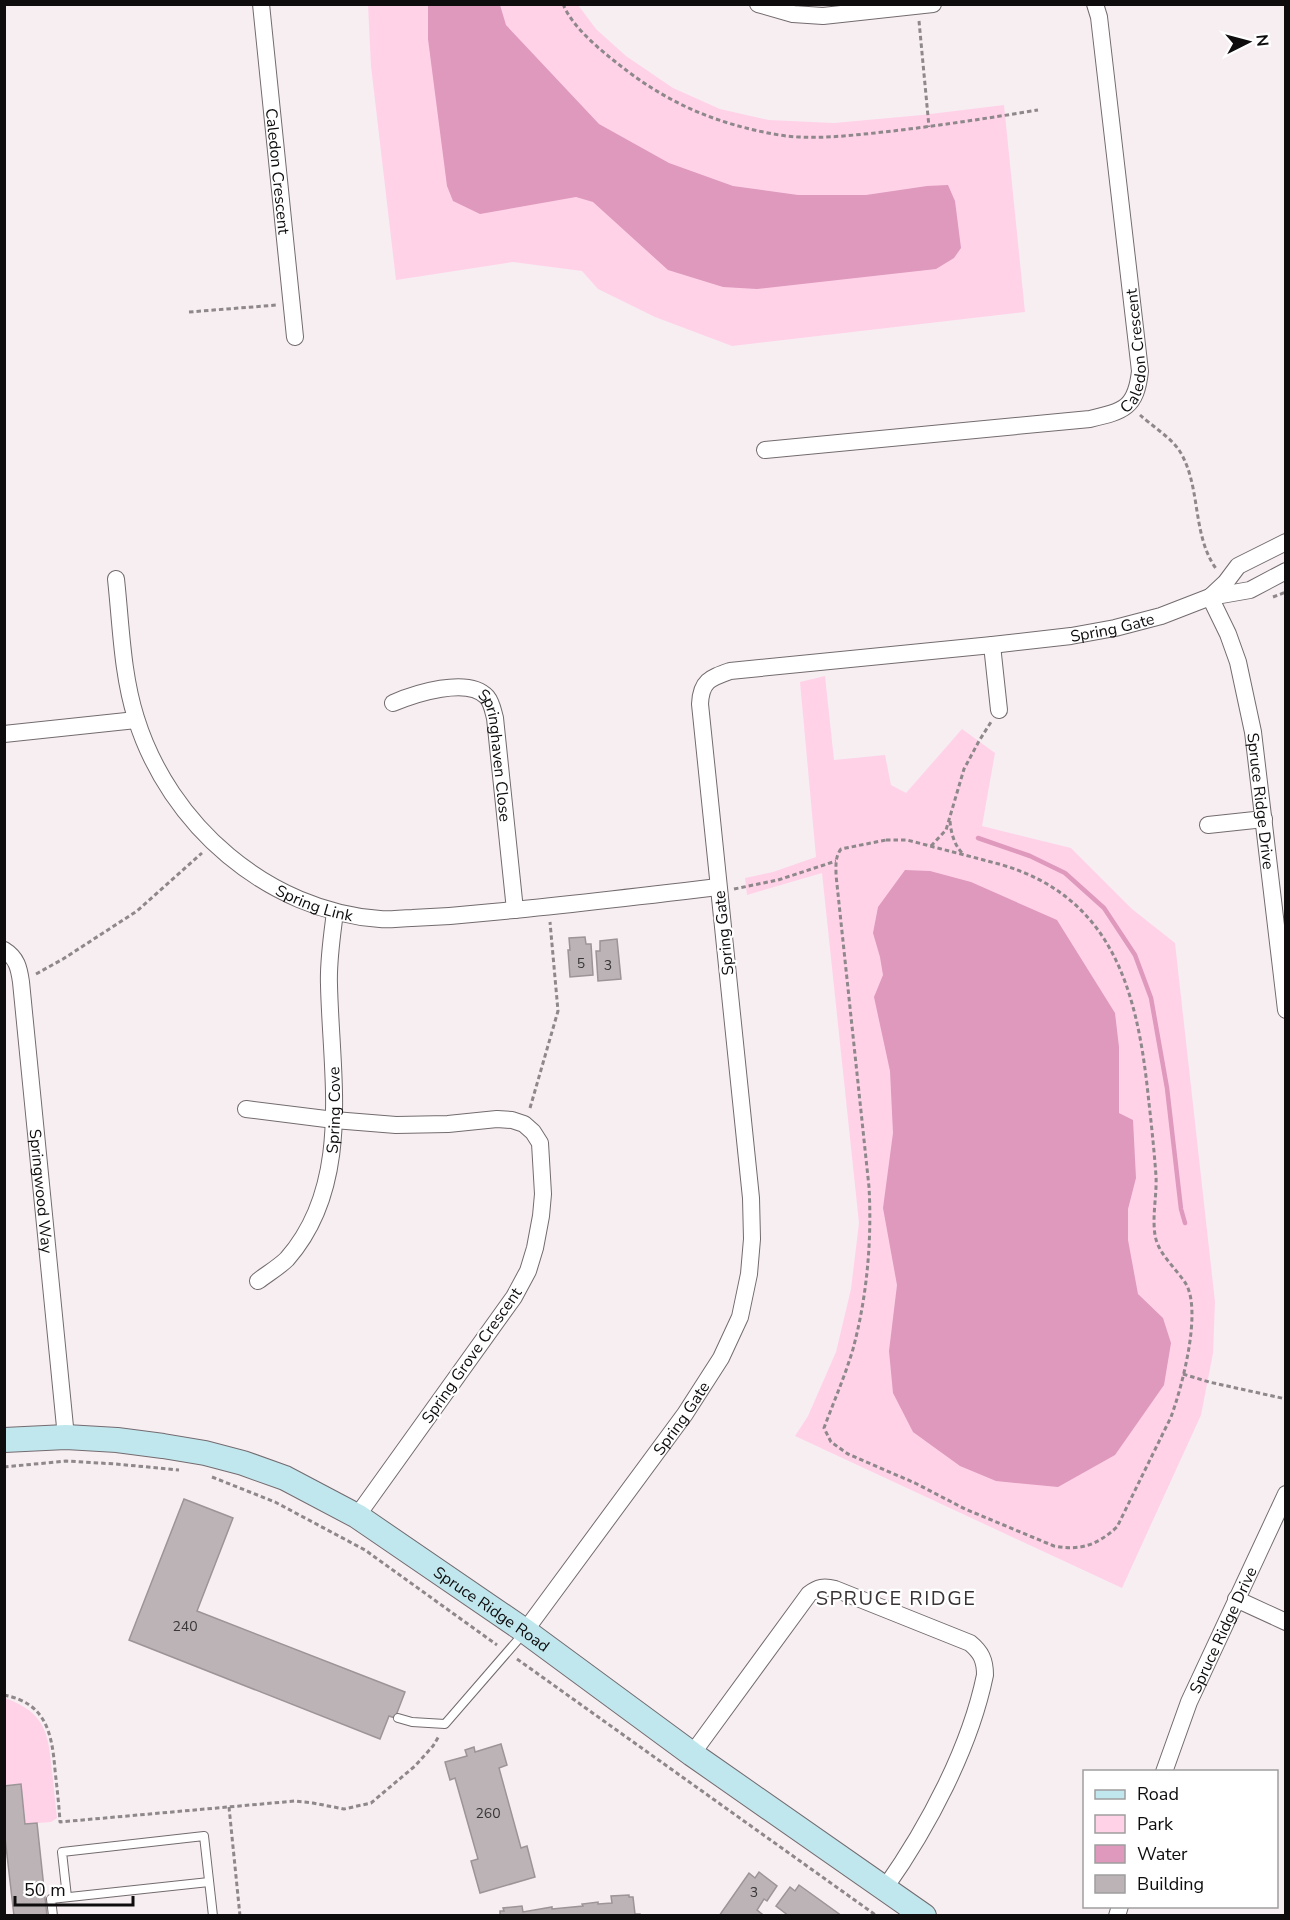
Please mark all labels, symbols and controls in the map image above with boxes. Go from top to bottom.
north arrow [1218,12,1278,72]
text: N [1250,33,1273,48]
street label: Caledon Crescent [260,107,294,236]
street label: Caledon Crescent [1116,287,1152,419]
street label: Spring Gate [1069,608,1157,648]
street label: Springhaven Close [473,684,516,823]
street label: Spruce Ridge Drive [1241,732,1279,871]
street label: Spring Link [272,880,356,928]
street label: Spring Gate [709,889,739,976]
house number: 5 [577,954,585,973]
house number: 3 [604,956,612,975]
street label: Spring Cove [321,1066,346,1155]
street label: Springwood Way [24,1128,58,1255]
street label: Spring Grove Crescent [417,1283,527,1428]
street label: Spring Gate [648,1377,715,1460]
street label: Spruce Ridge Road [429,1561,554,1657]
street label: Spruce Ridge Drive [1185,1563,1263,1697]
district label: SPRUCE RIDGE [816,1585,976,1612]
house number: 240 [172,1617,198,1636]
legend [1083,1770,1278,1908]
text: Road [1137,1782,1179,1806]
house number: 260 [475,1804,501,1823]
text: Park [1137,1812,1174,1836]
text: Water [1137,1842,1188,1866]
scale bar [15,1869,134,1907]
text: Building [1137,1872,1204,1896]
text: 50 m [24,1878,66,1902]
house number: 3 [750,1883,758,1902]

